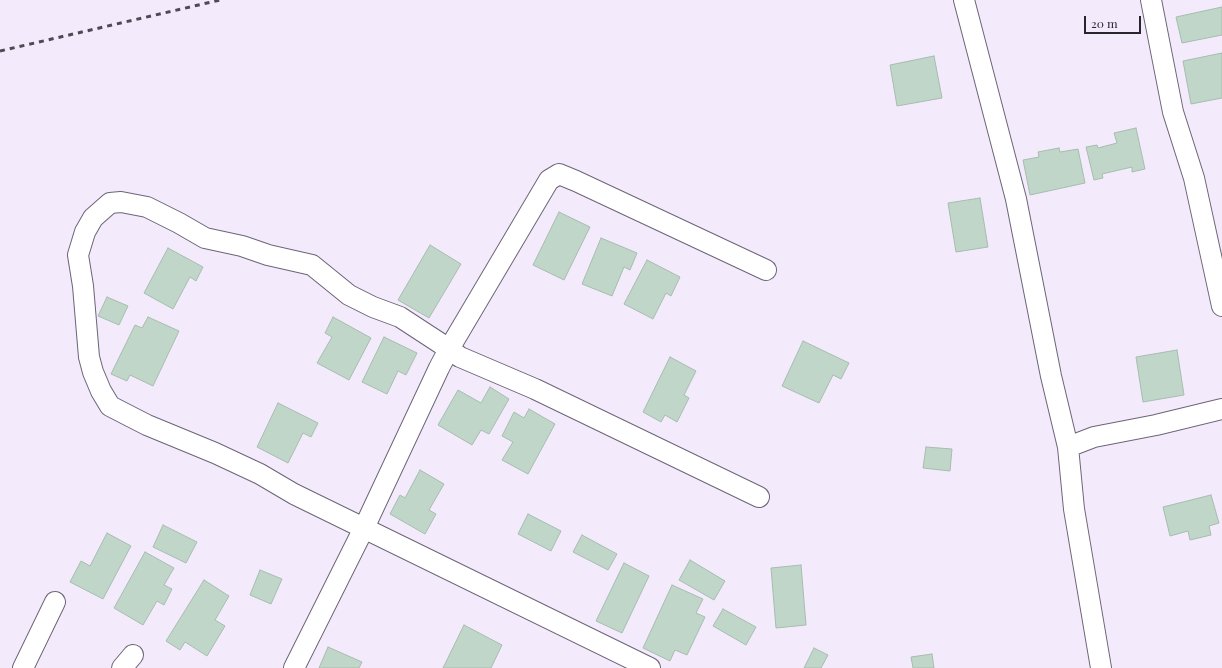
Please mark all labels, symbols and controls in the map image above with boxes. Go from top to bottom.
scale bar [1086,8,1143,34]
text: 20 m [1091,15,1118,31]

